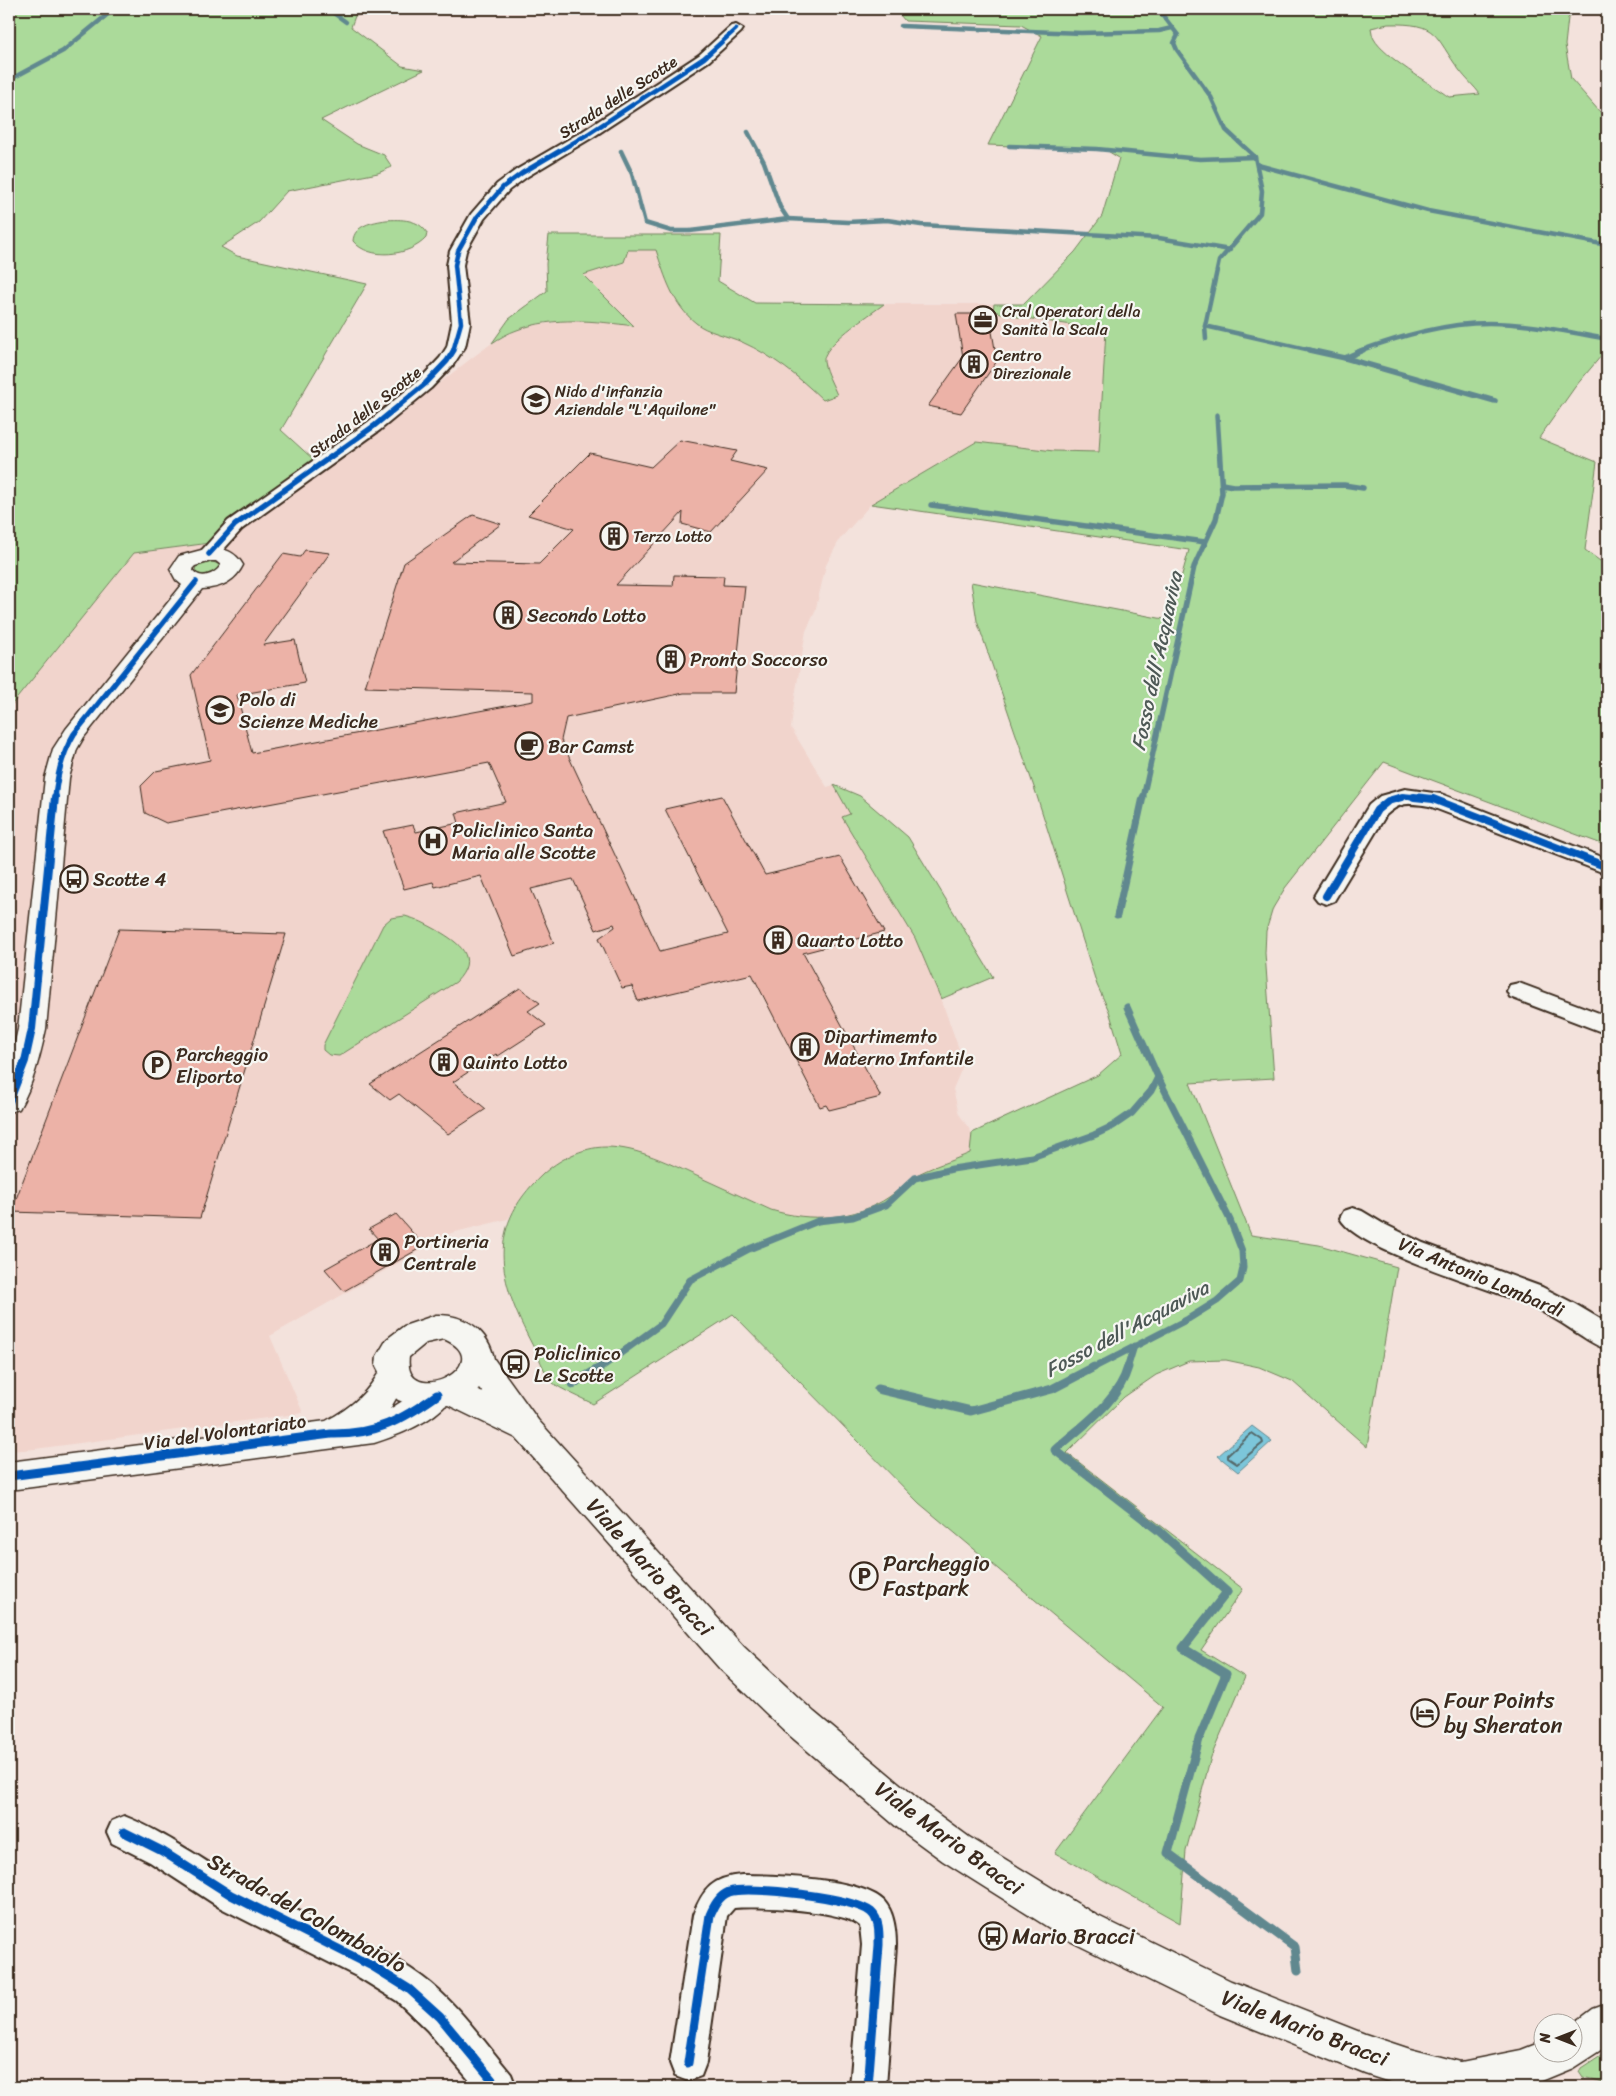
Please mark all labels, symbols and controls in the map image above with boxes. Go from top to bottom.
street label: Strada delle Scotte [553,47,684,146]
place label: Cral Operatori della Sanità la Scala [1002,297,1140,344]
office icon: Cral Operatori della Sanità la Scala [968,305,998,335]
place label: Centro Direzionale [993,341,1071,388]
building icon: Centro Direzionale [959,349,989,379]
street label: Strada delle Scotte [302,358,428,466]
place label: Nido d'infanzia Aziendale "L'Aquilone" [554,377,716,424]
school or university icon: Nido d'infanzia Aziendale "L'Aquilone" [521,385,551,415]
building icon: Terzo Lotto [599,521,629,551]
place label: Terzo Lotto [633,522,712,551]
water label: Fosso dell'Acquaviva [1121,567,1193,753]
place label: Secondo Lotto [527,599,647,632]
building icon: Secondo Lotto [493,600,523,630]
place label: Pronto Soccorso [690,643,828,676]
building icon: Pronto Soccorso [656,644,686,674]
place label: Polo di Scienze Mediche [239,683,378,738]
school or university icon: Polo di Scienze Mediche [205,695,235,725]
place label: Bar Camst [548,730,634,763]
cafe icon: Bar Camst [514,731,544,761]
place label: Policlinico Santa Maria alle Scotte [452,814,596,869]
hospital icon: Policlinico Santa Maria alle Scotte [418,826,448,856]
place label: Scotte 4 [93,863,166,896]
bus stop icon: Scotte 4 [59,864,89,894]
place label: Quarto Lotto [797,924,904,957]
building icon: Quarto Lotto [763,925,793,955]
place label: Dipartimemto Materno Infantile [824,1020,974,1075]
building icon: Dipartimemto Materno Infantile [790,1032,820,1062]
place label: Parcheggio Eliporto [176,1038,268,1093]
place label: Quinto Lotto [463,1046,568,1079]
building icon: Quinto Lotto [429,1047,459,1077]
parking icon: Parcheggio Eliporto [142,1050,172,1080]
place label: Portineria Centrale [404,1225,489,1280]
street label: Via Antonio Lombardi [1393,1227,1570,1327]
building icon: Portineria Centrale [370,1237,400,1267]
water label: Fosso dell'Acquaviva [1039,1270,1217,1387]
place label: Policlinico Le Scotte [534,1337,621,1392]
bus stop icon: Policlinico Le Scotte [500,1349,530,1379]
street label: Via del Volontariato [142,1404,308,1460]
street label: Viale Mario Bracci [576,1488,724,1646]
place label: Parcheggio Fastpark [883,1544,990,1608]
parking icon: Parcheggio Fastpark [849,1561,879,1591]
place label: Four Points by Sheraton [1444,1681,1562,1745]
hotel icon: Four Points by Sheraton [1410,1698,1440,1728]
street label: Viale Mario Bracci [866,1770,1033,1906]
street label: Strada del Colombaiolo [200,1842,414,1984]
place label: Mario Bracci [1012,1917,1136,1956]
bus stop icon: Mario Bracci [978,1921,1008,1951]
street label: Viale Mario Bracci [1216,1978,1395,2078]
north arrow [1534,2014,1584,2064]
text: N [1533,2033,1558,2044]

